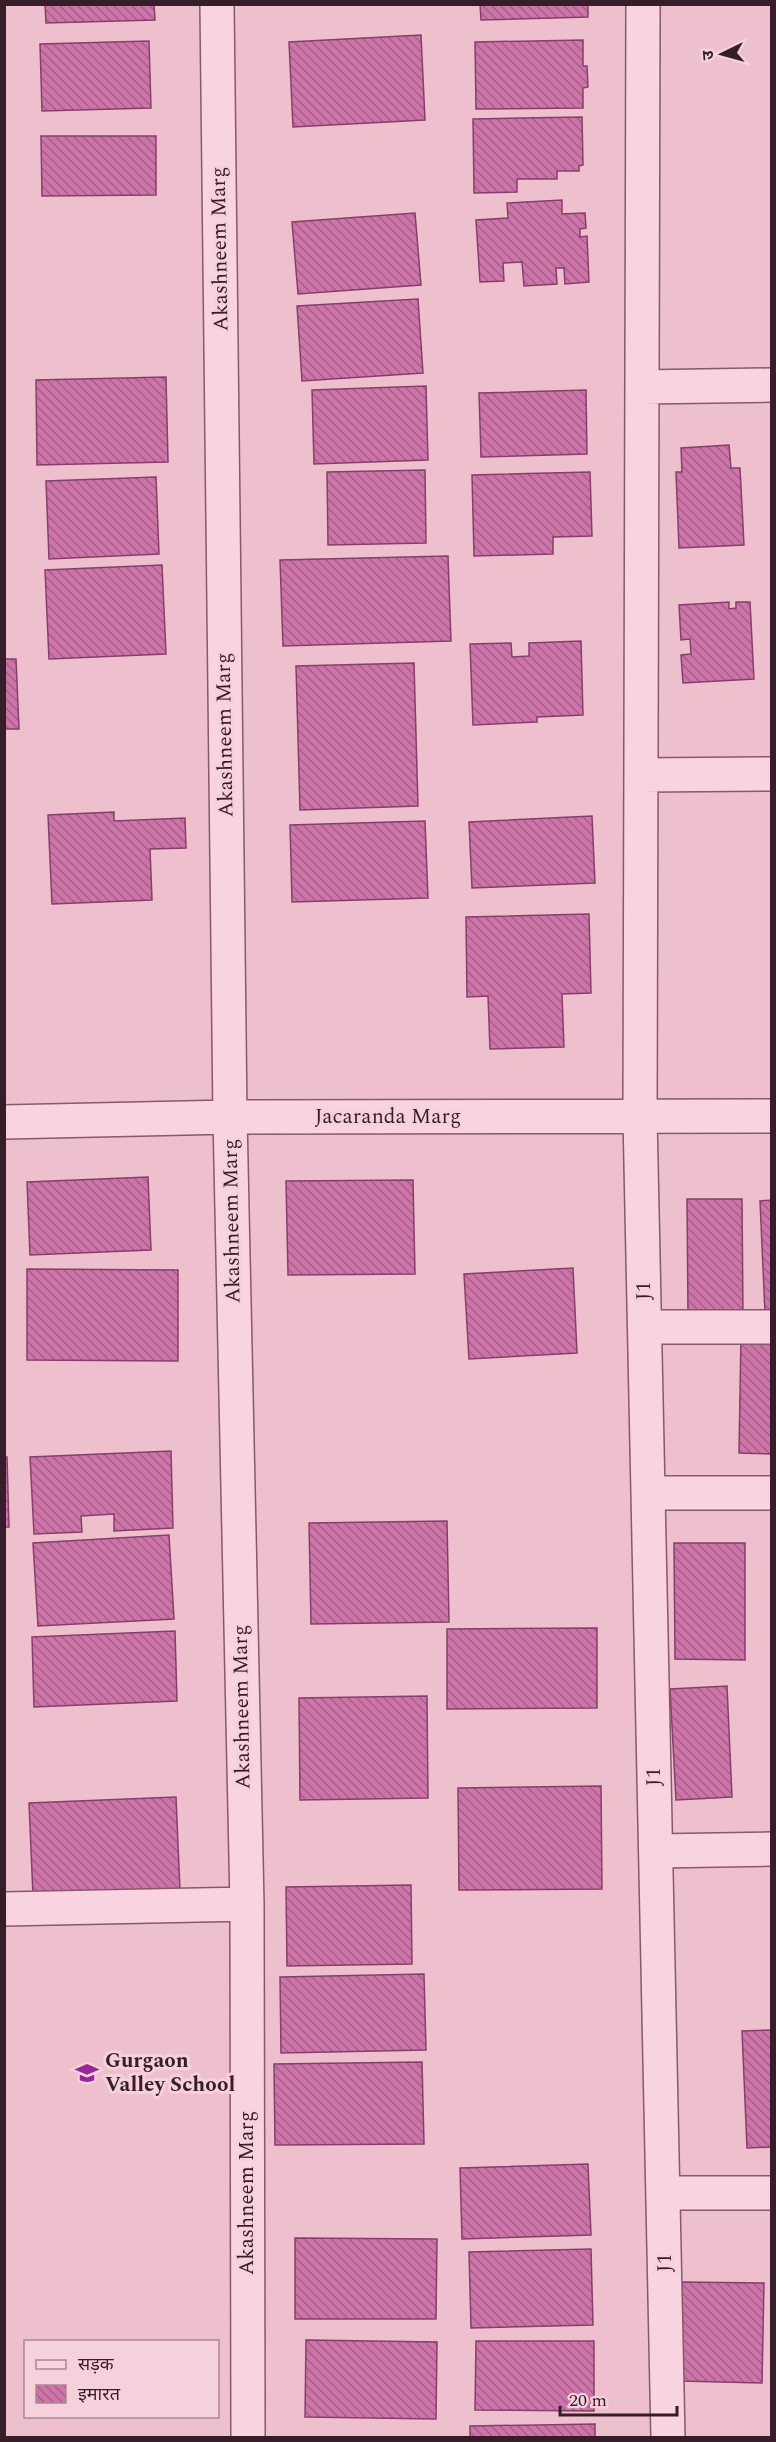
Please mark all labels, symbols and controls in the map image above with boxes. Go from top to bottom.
north arrow [692,24,752,84]
text: उ [696,49,720,61]
street label: Akashneem Marg [203,166,237,332]
street label: Akashneem Marg [208,652,242,818]
street label: Jacaranda Marg [315,1101,461,1133]
street label: Akashneem Marg [215,1138,249,1304]
street label: J1 [628,1281,660,1301]
street label: Akashneem Marg [225,1624,259,1790]
street label: J1 [638,1767,670,1787]
place label: Gurgaon Valley School [105,2045,236,2101]
school or university icon: Gurgaon Valley School [74,2060,100,2086]
street label: Akashneem Marg [231,2111,263,2275]
street label: J1 [649,2253,681,2273]
legend [24,2340,219,2418]
text: सड़क [78,2351,115,2378]
scale bar [560,2379,677,2417]
text: इमारत [78,2381,121,2408]
text: 20 m [569,2387,607,2414]

